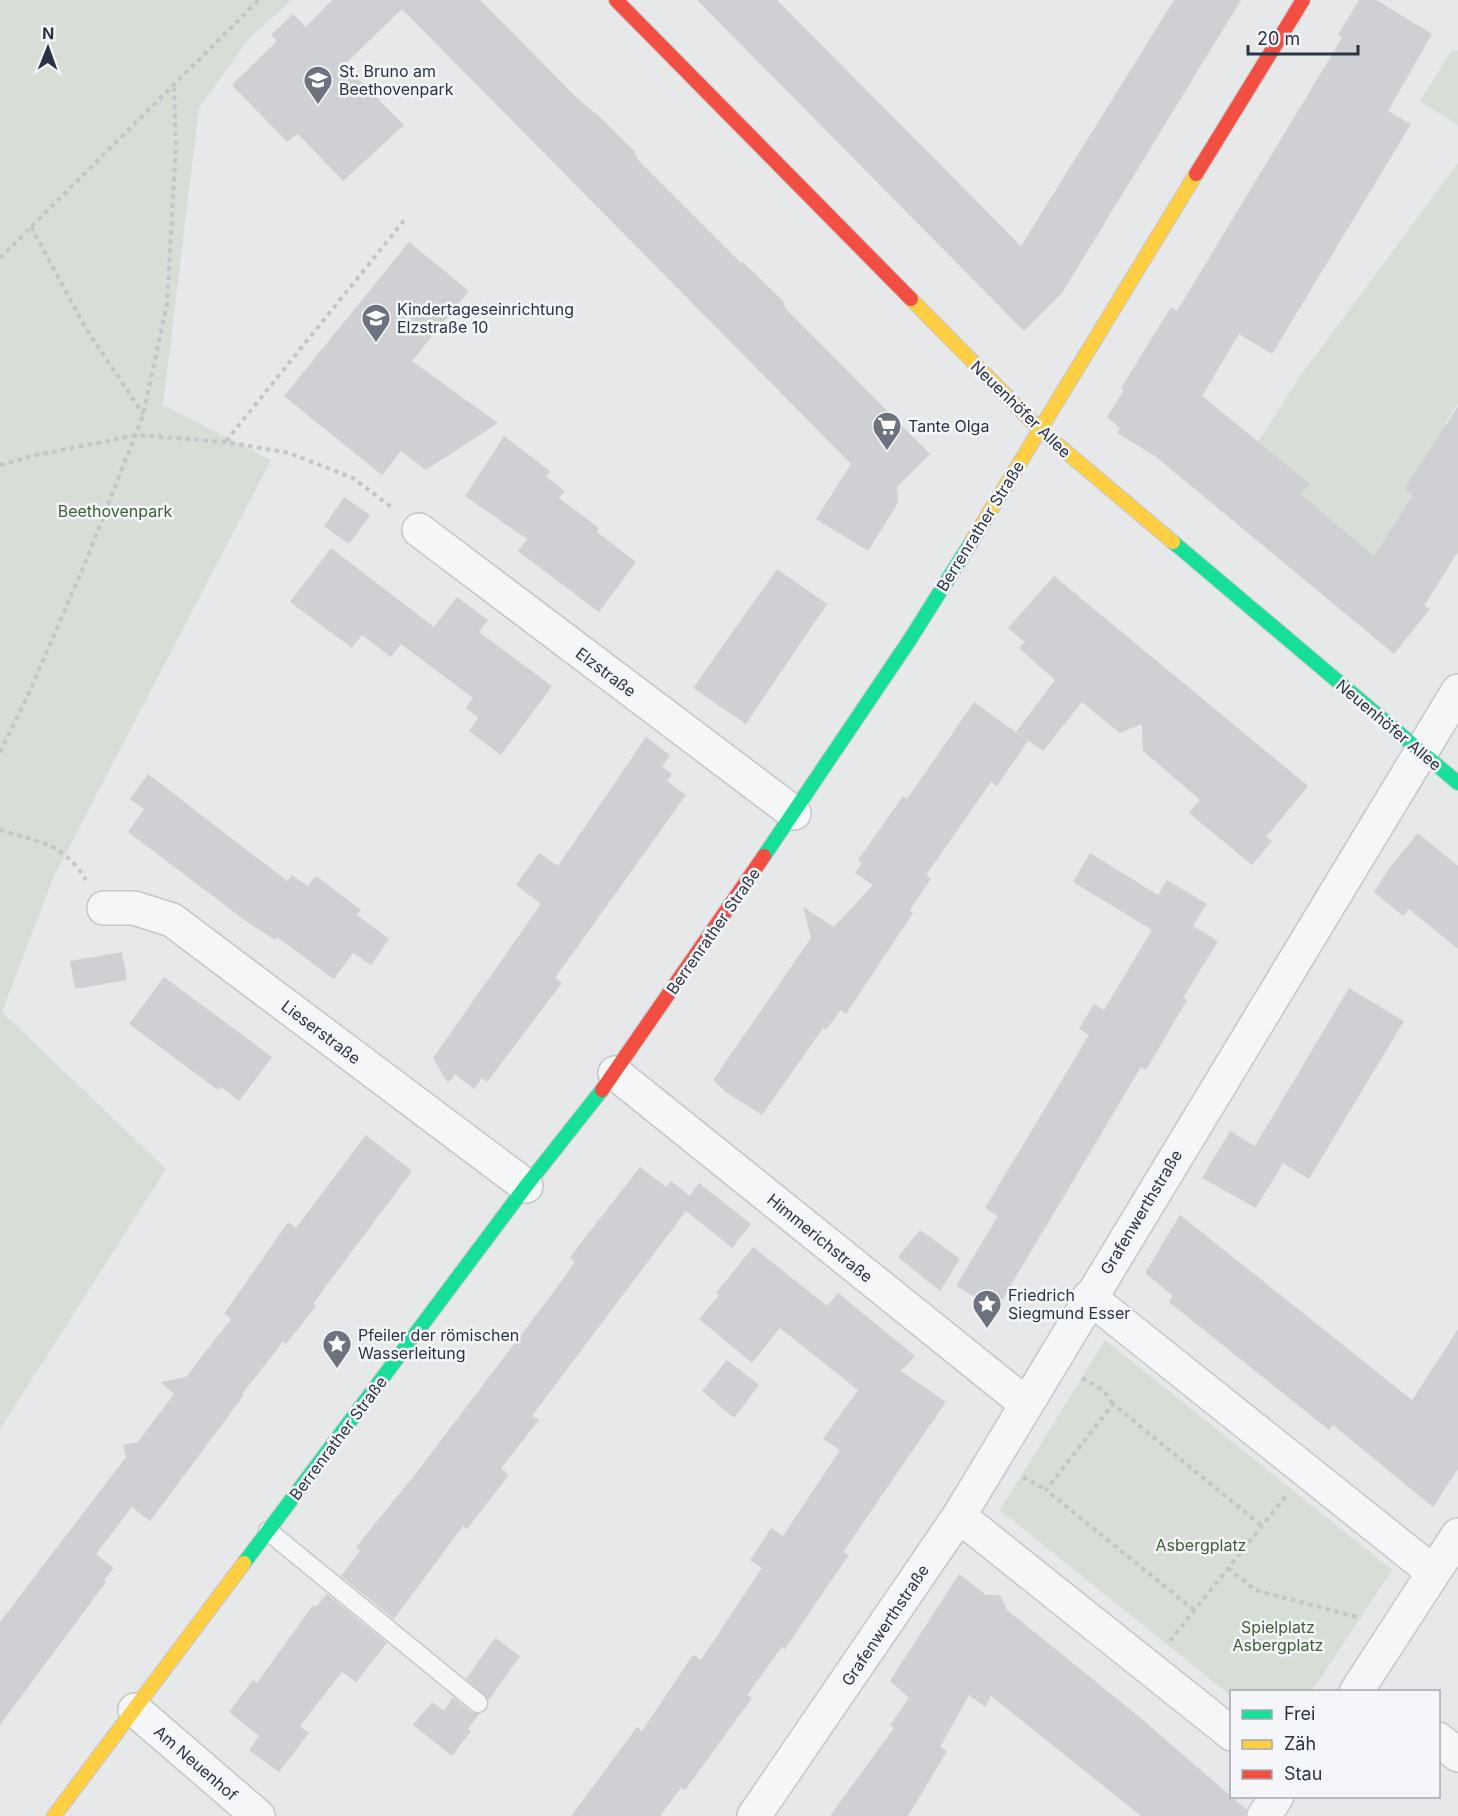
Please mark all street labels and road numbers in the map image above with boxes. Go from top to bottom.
street label: Neuenhöfer Allee [967,356,1075,462]
street label: Berrenrather Straße [932,457,1028,595]
street label: Elzstraße [572,643,640,701]
street label: Neuenhöfer Allee [1332,675,1446,775]
street label: Berrenrather Straße [662,864,764,998]
street label: Lieserstraße [277,996,365,1068]
street label: Grafenwerthstraße [1096,1146,1186,1278]
street label: Himmerichstraße [763,1189,877,1287]
street label: Berrenrather Straße [285,1372,391,1504]
street label: Grafenwerthstraße [837,1560,933,1690]
street label: Am Neuenhof [150,1721,242,1805]

